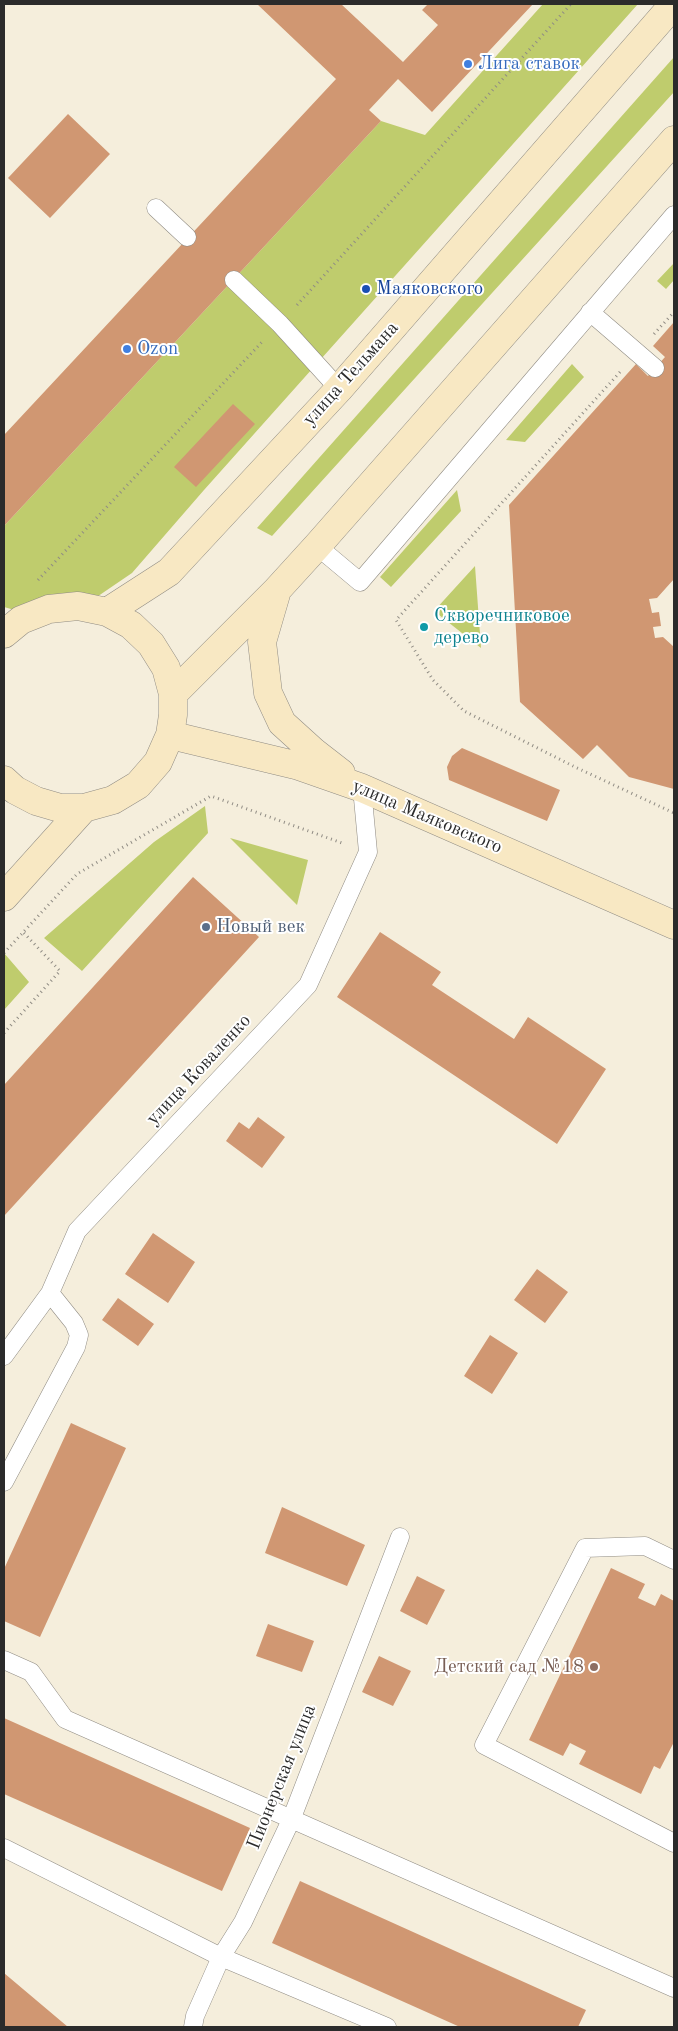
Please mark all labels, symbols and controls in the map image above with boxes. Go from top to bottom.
place label: Лига ставок [478,53,580,75]
marker: Лига ставок [462,58,474,70]
place label: Маяковского [376,278,483,300]
marker: Маяковского [360,283,372,295]
street label: улица Тельмана [298,317,404,431]
place label: Ozon [137,338,178,360]
marker: Ozon [121,343,133,355]
place label: Скворечниковое дерево [434,605,570,649]
marker: Скворечниковое дерево [418,621,430,633]
street label: улица Маяковского [348,775,506,859]
place label: Новый век [216,916,305,938]
marker: Новый век [200,921,212,933]
street label: улица Коваленко [142,1010,256,1130]
place label: Детский сад №18 [434,1656,584,1678]
marker: Детский сад №18 [588,1661,600,1673]
street label: Пионерская улица [242,1701,322,1853]

